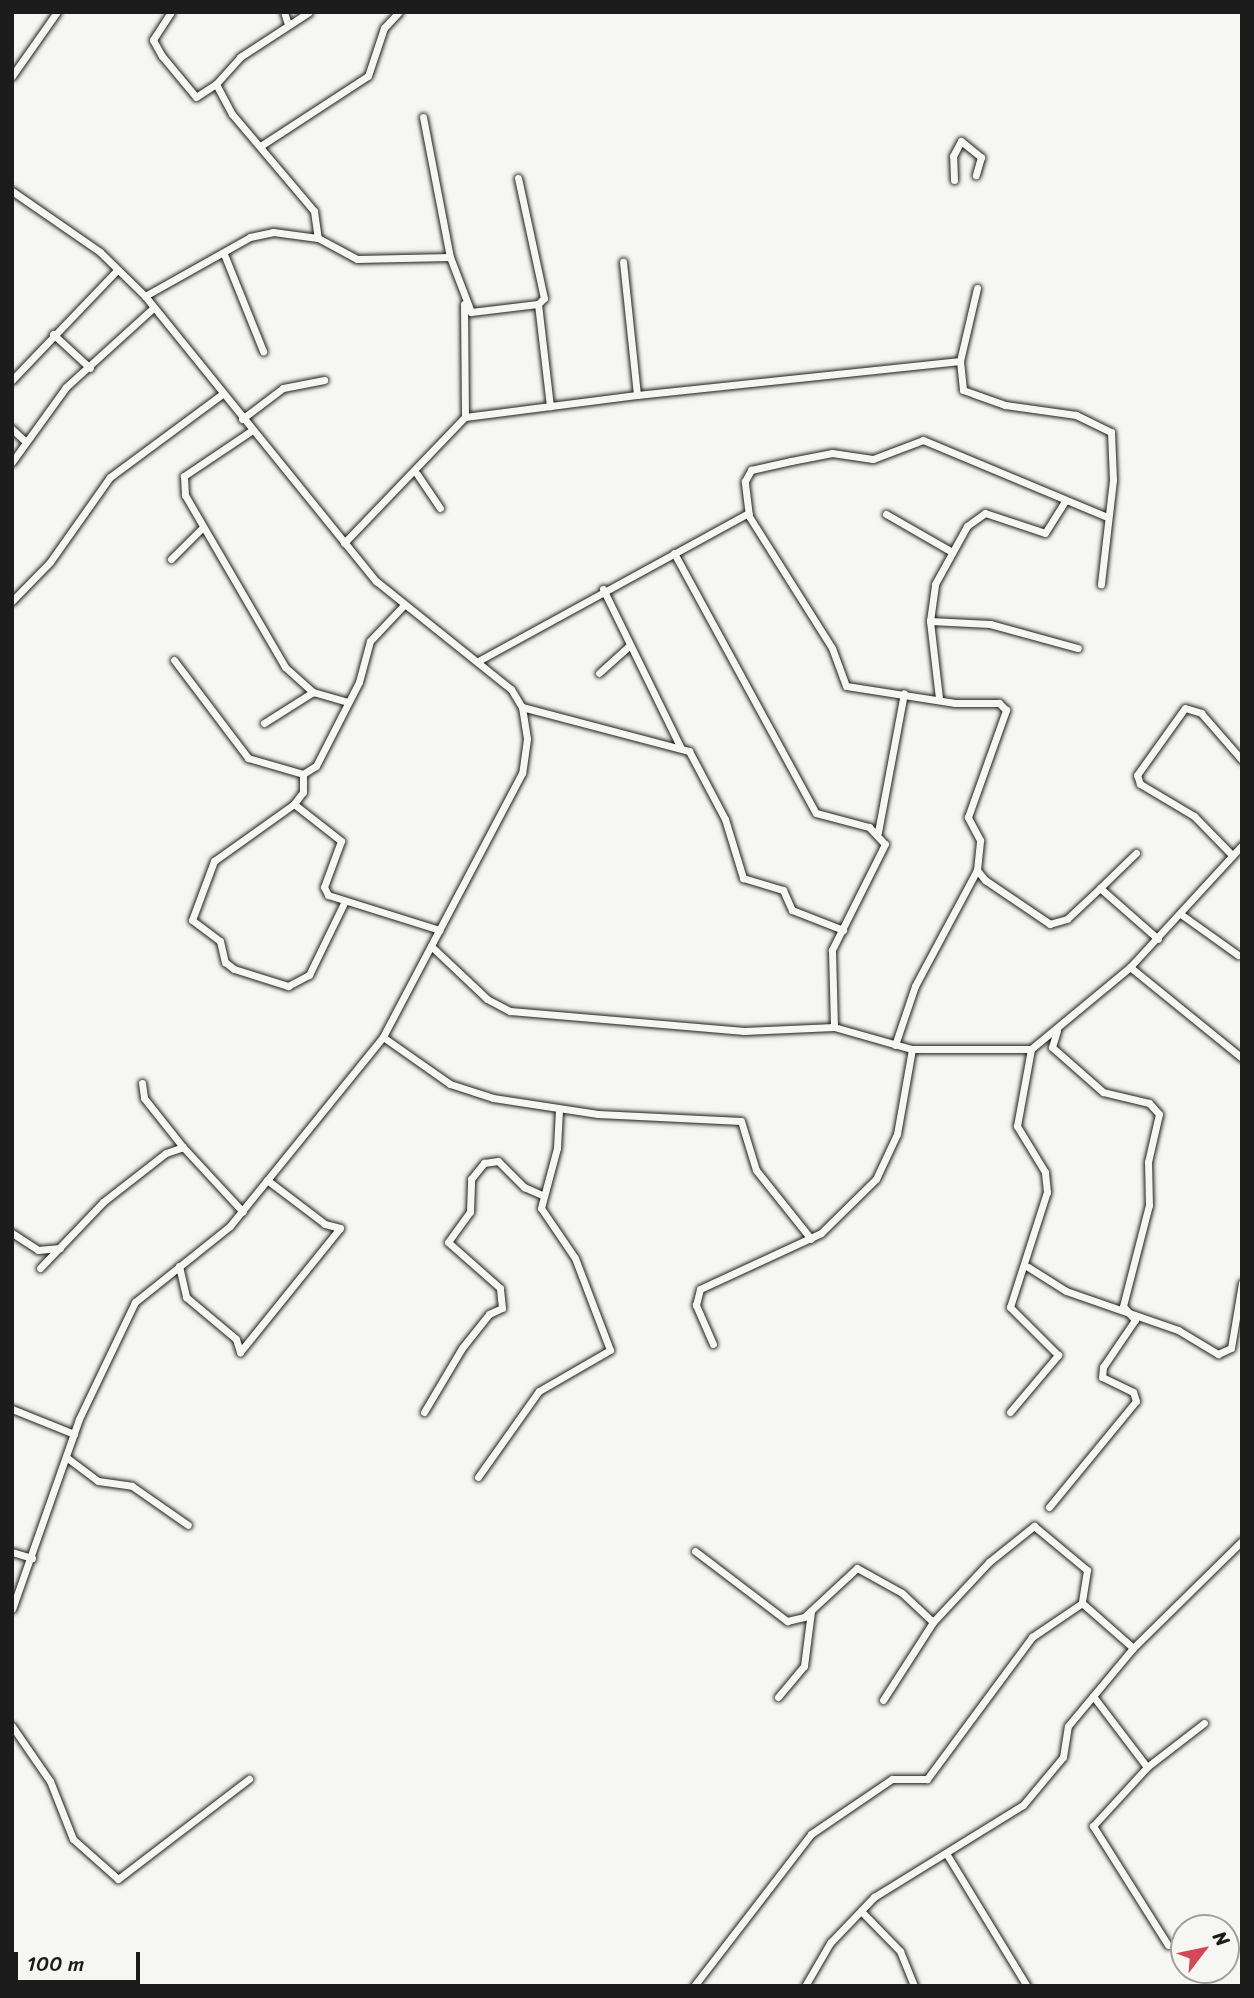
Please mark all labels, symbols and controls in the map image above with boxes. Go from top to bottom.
north arrow [1170,1914,1240,1984]
text: N [1204,1924,1239,1953]
scale bar [18,1938,144,1982]
text: 100 m [27,1945,84,1983]

